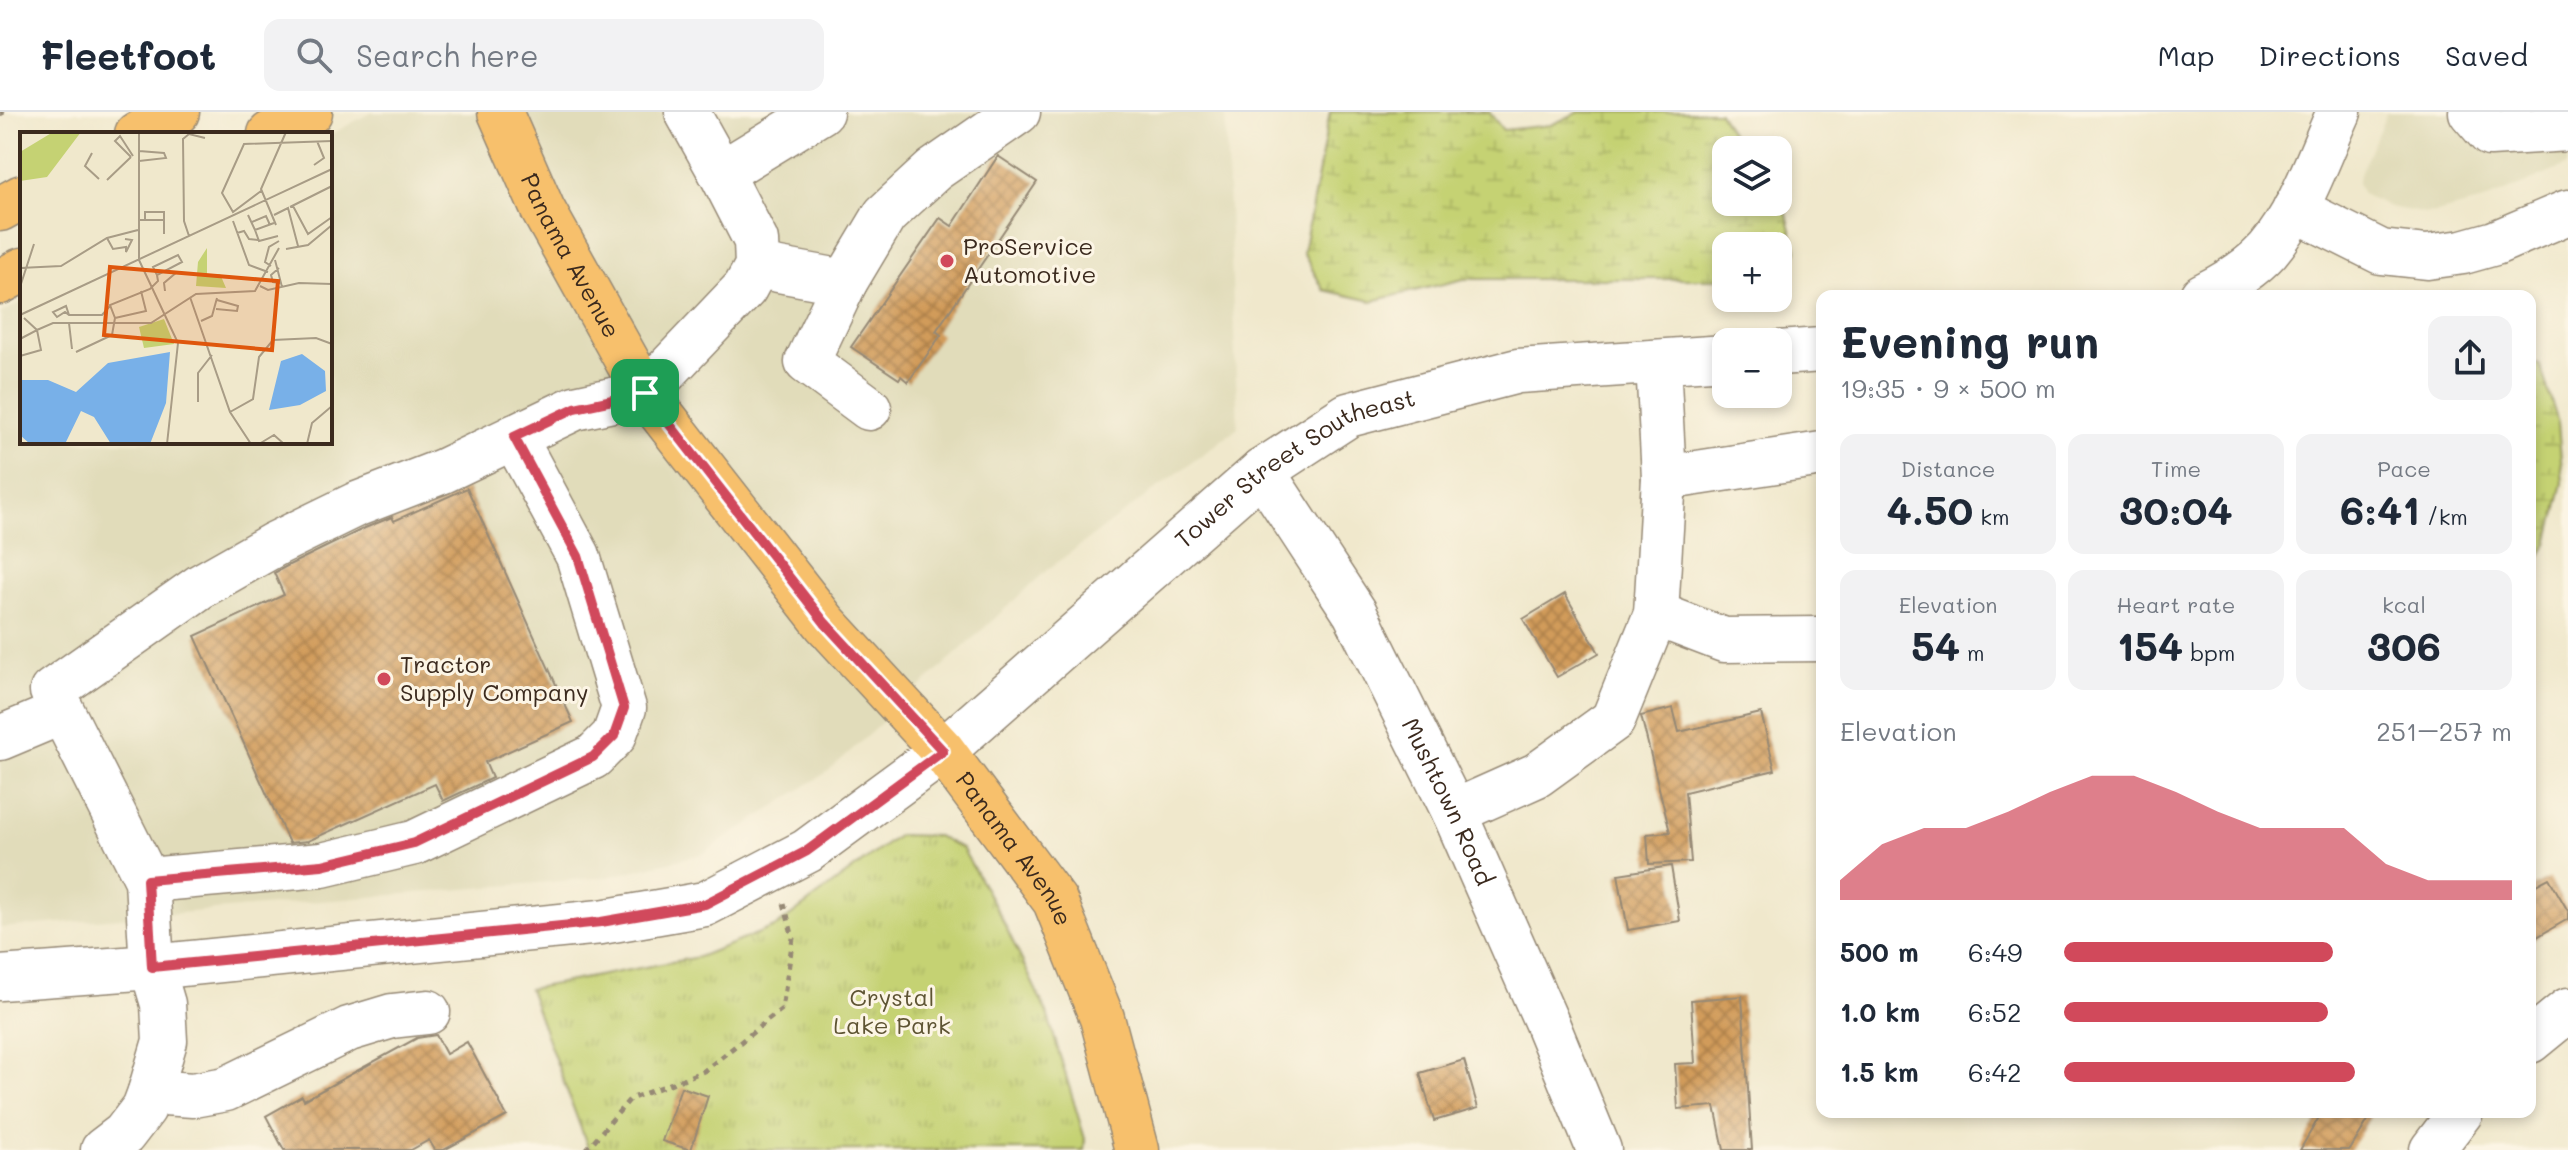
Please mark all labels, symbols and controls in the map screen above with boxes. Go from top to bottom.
search box [264,19,824,91]
text: Fleetfoot [40,30,216,80]
icon: search [292,33,336,77]
text: Search here [356,35,539,75]
text: Map [2158,37,2215,73]
text: Directions [2259,37,2401,73]
text: Saved [2445,37,2528,73]
inset map [20,132,332,444]
map controls [1712,136,1792,408]
button: layers [1712,136,1792,216]
street label: Panama Avenue [515,168,628,343]
place label: ProService Automotive [963,230,1096,289]
button: + [1712,232,1792,312]
marker: ProService Automotive [938,252,956,270]
text: Evening run [1840,312,2099,369]
button: share [2428,316,2512,400]
button: − [1712,328,1792,408]
pin [611,359,679,427]
icon: arrive [623,371,667,415]
text: 19:35 · 9 × 500 m [1840,371,2056,405]
street label: Tower Street Southeast [1168,381,1418,554]
text: Distance [1901,454,1995,483]
text: Time [2151,454,2201,483]
text: Pace [2377,454,2431,483]
text: 4.50 [1886,483,1973,535]
text: 30:04 [2119,483,2233,535]
text: 6:41 [2340,483,2420,535]
text: km [1973,502,2010,531]
text: /km [2420,502,2468,531]
text: Elevation [1899,590,1997,619]
text: Heart rate [2117,590,2235,619]
text: kcal [2382,590,2426,619]
text: 54 [1911,619,1960,671]
text: 154 [2117,619,2183,671]
text: 306 [2367,619,2441,671]
text: m [1960,638,1985,667]
text: bpm [2183,638,2235,667]
place label: Tractor Supply Company [400,648,589,707]
marker: Tractor Supply Company [375,670,393,688]
street label: Mushtown Road [1396,712,1501,890]
text: Elevation [1840,714,1957,748]
text: 251–257 m [2376,714,2512,748]
street label: Panama Avenue [950,765,1080,930]
text: 500 m [1840,935,1919,969]
text: 6:49 [1968,935,2022,969]
park label: Crystal Lake Park [833,981,951,1040]
text: 1.0 km [1840,995,1920,1029]
text: 6:52 [1968,995,2021,1029]
text: 1.5 km [1840,1055,1919,1089]
text: 6:42 [1968,1055,2022,1089]

